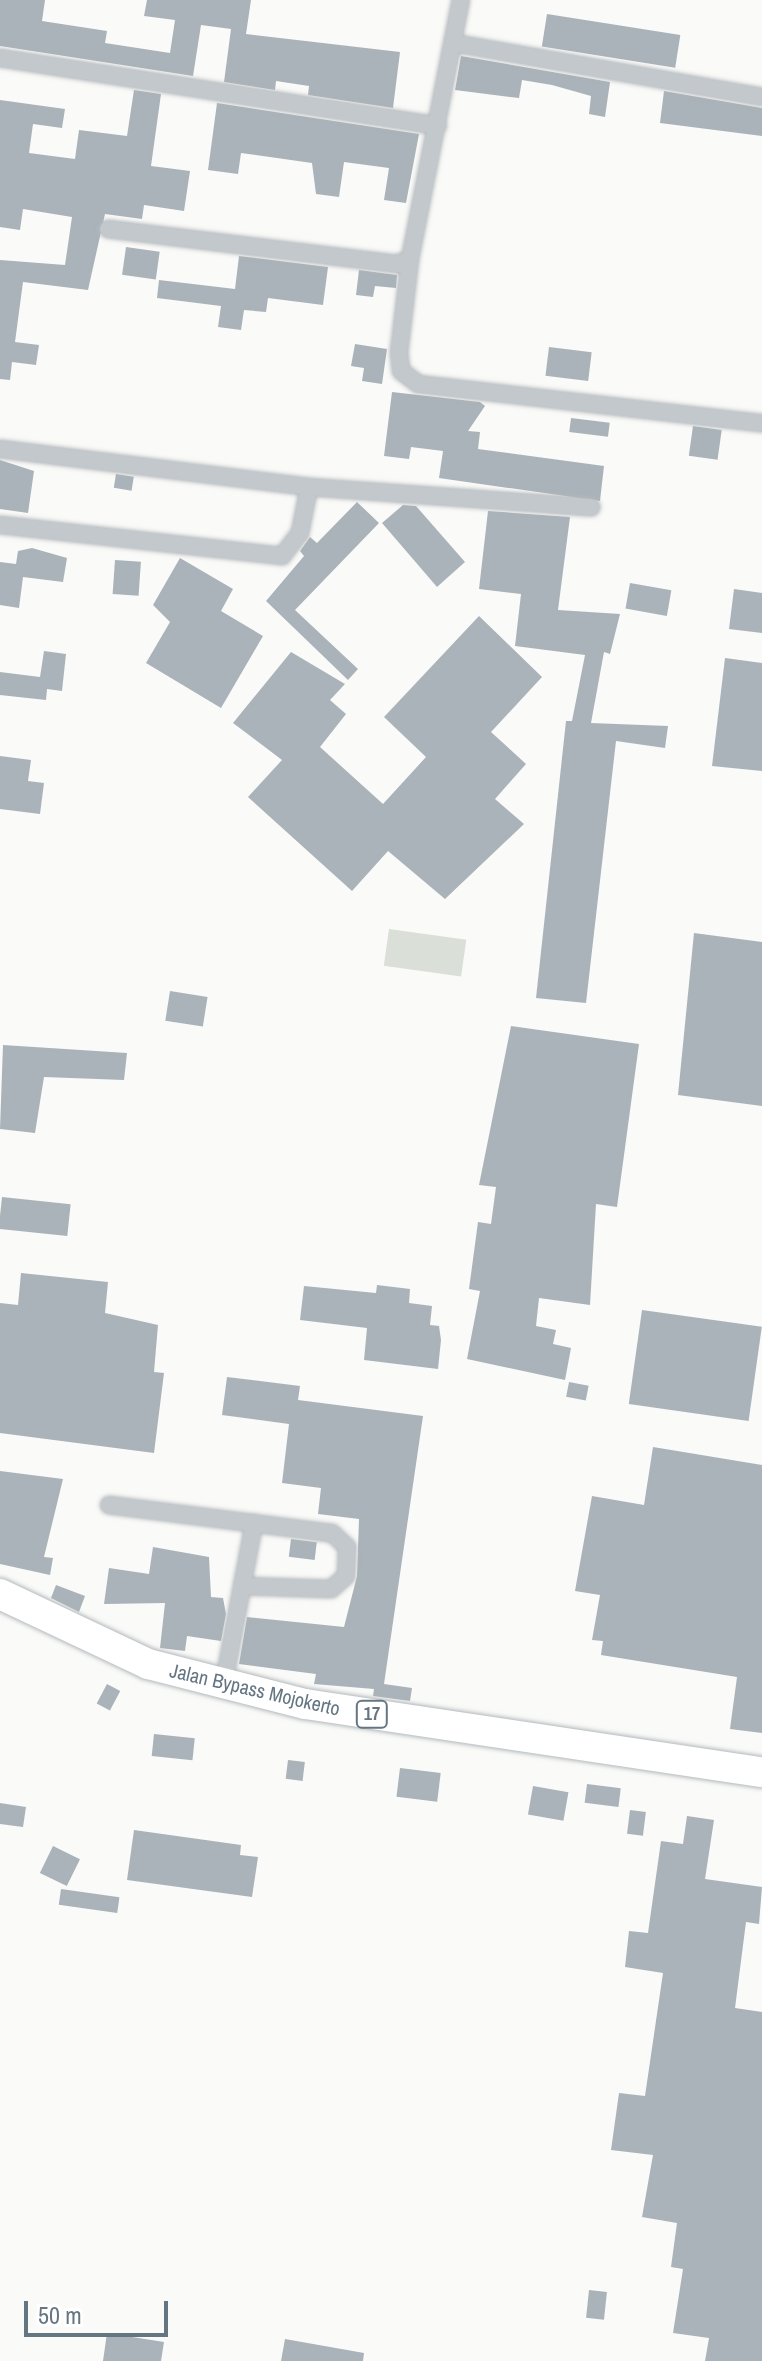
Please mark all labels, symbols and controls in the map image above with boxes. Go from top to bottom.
street label: Jalan Bypass Mojokerto [167,1658,343,1720]
road number: 17 [354,1700,390,1728]
scale bar [28,2285,172,2335]
text: 50 m [38,2299,82,2331]

